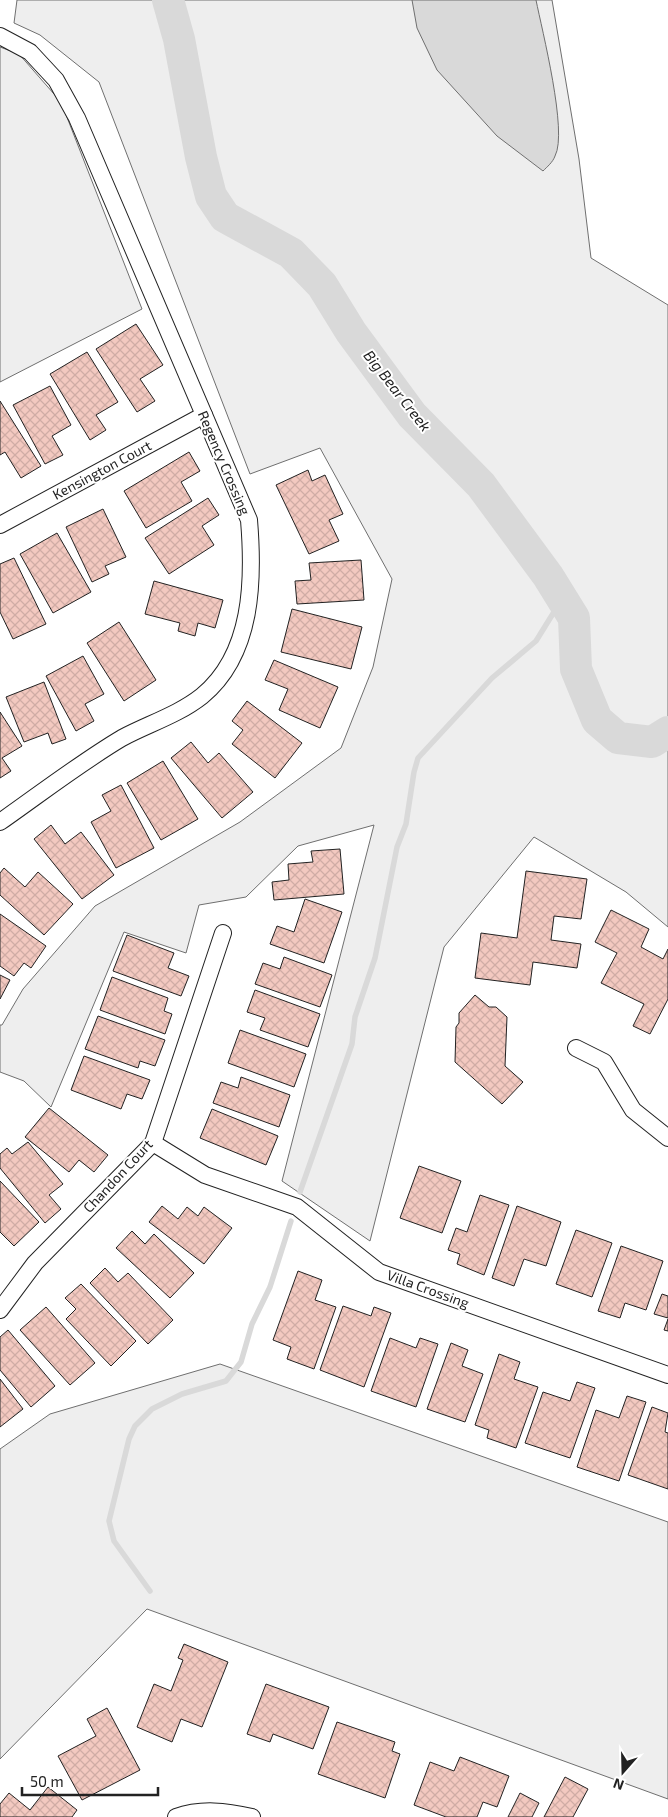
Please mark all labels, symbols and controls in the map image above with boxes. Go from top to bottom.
water label: Big Bear Creek [360,346,435,435]
street label: Regency Crossing [195,408,254,518]
street label: Kensington Court [49,436,154,503]
street label: Chandon Court [79,1135,156,1216]
street label: Villa Crossing [385,1266,472,1311]
north arrow [598,1747,648,1797]
scale bar [22,1764,159,1796]
text: 50 m [30,1772,64,1790]
text: N [611,1775,626,1794]

